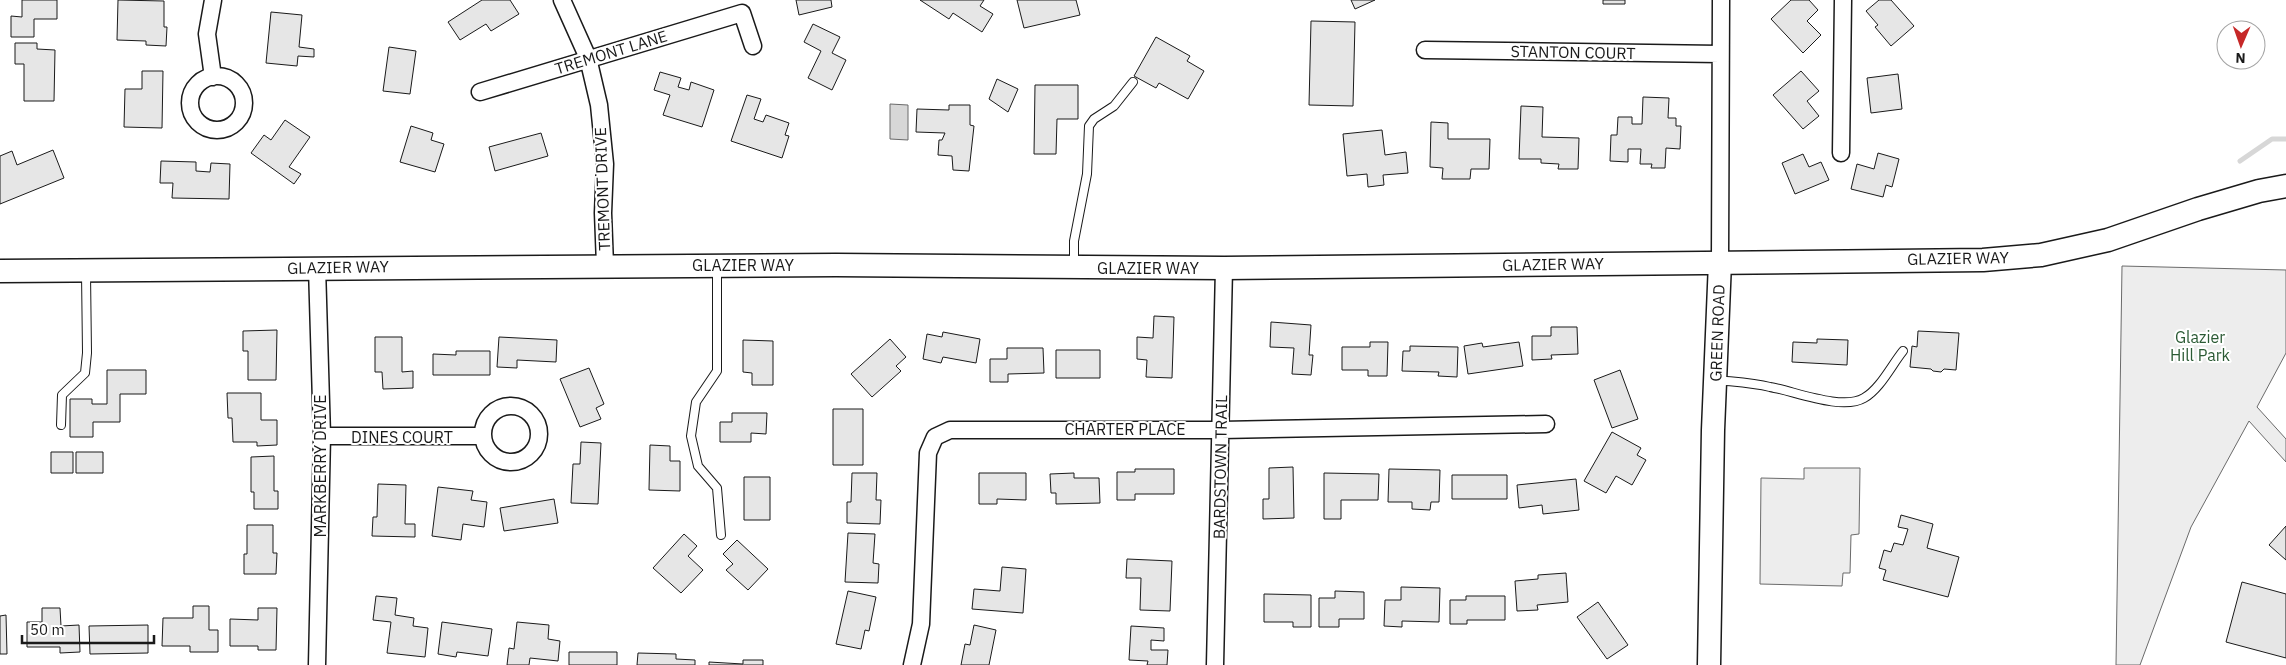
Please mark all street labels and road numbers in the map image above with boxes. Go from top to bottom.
street label: TREMONT LANE [552,25,670,79]
street label: STANTON COURT [1510,41,1636,63]
street label: TREMONT DRIVE [590,127,614,251]
street label: GLAZIER WAY [1907,247,2010,269]
street label: GLAZIER WAY [1502,253,1605,275]
street label: GLAZIER WAY [692,255,794,275]
street label: GLAZIER WAY [287,256,390,278]
street label: GLAZIER WAY [1097,258,1199,278]
street label: GREEN ROAD [1705,284,1729,382]
street label: MARKBERRY DRIVE [310,394,330,538]
street label: BARDSTOWN TRAIL [1209,395,1231,539]
street label: CHARTER PLACE [1064,419,1186,439]
street label: DINES COURT [351,427,453,447]

